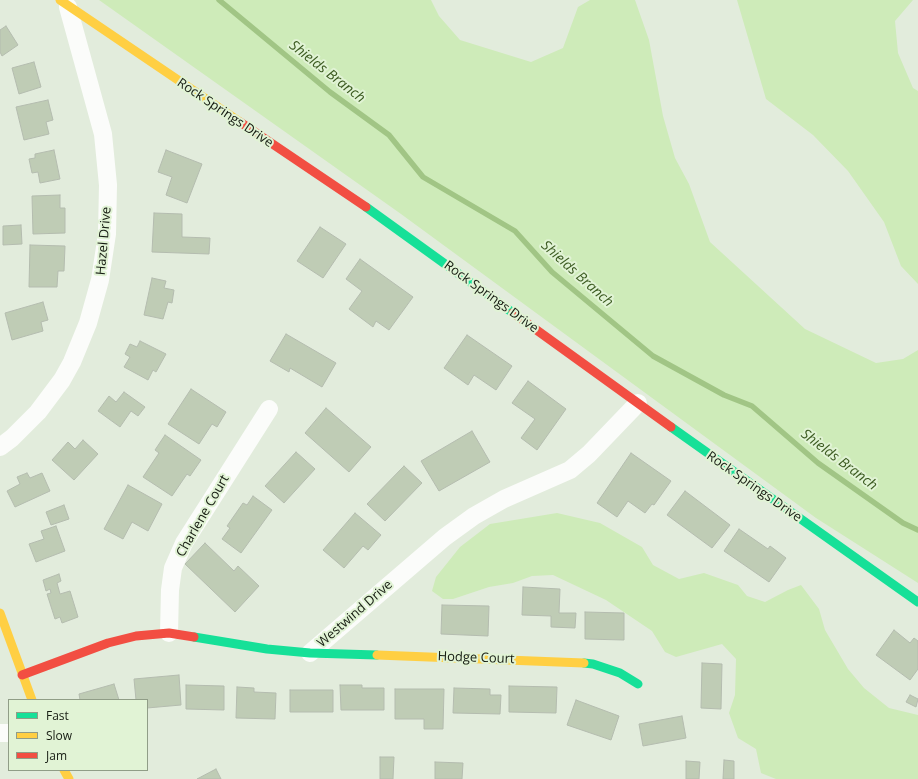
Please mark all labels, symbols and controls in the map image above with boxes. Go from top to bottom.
water label: Shields Branch [286,37,368,107]
street label: Rock Springs Drive [174,75,276,151]
street label: Hazel Drive [93,206,115,276]
water label: Shields Branch [537,237,617,311]
street label: Rock Springs Drive [441,258,541,336]
water label: Shields Branch [798,426,880,494]
street label: Rock Springs Drive [703,448,805,526]
street label: Charlene Court [173,472,233,560]
street label: Westwind Drive [314,577,396,651]
street label: Hodge Court [437,649,515,667]
legend [8,699,148,771]
text: Fast [46,707,69,724]
text: Slow [46,727,72,744]
text: Jam [46,747,67,764]

